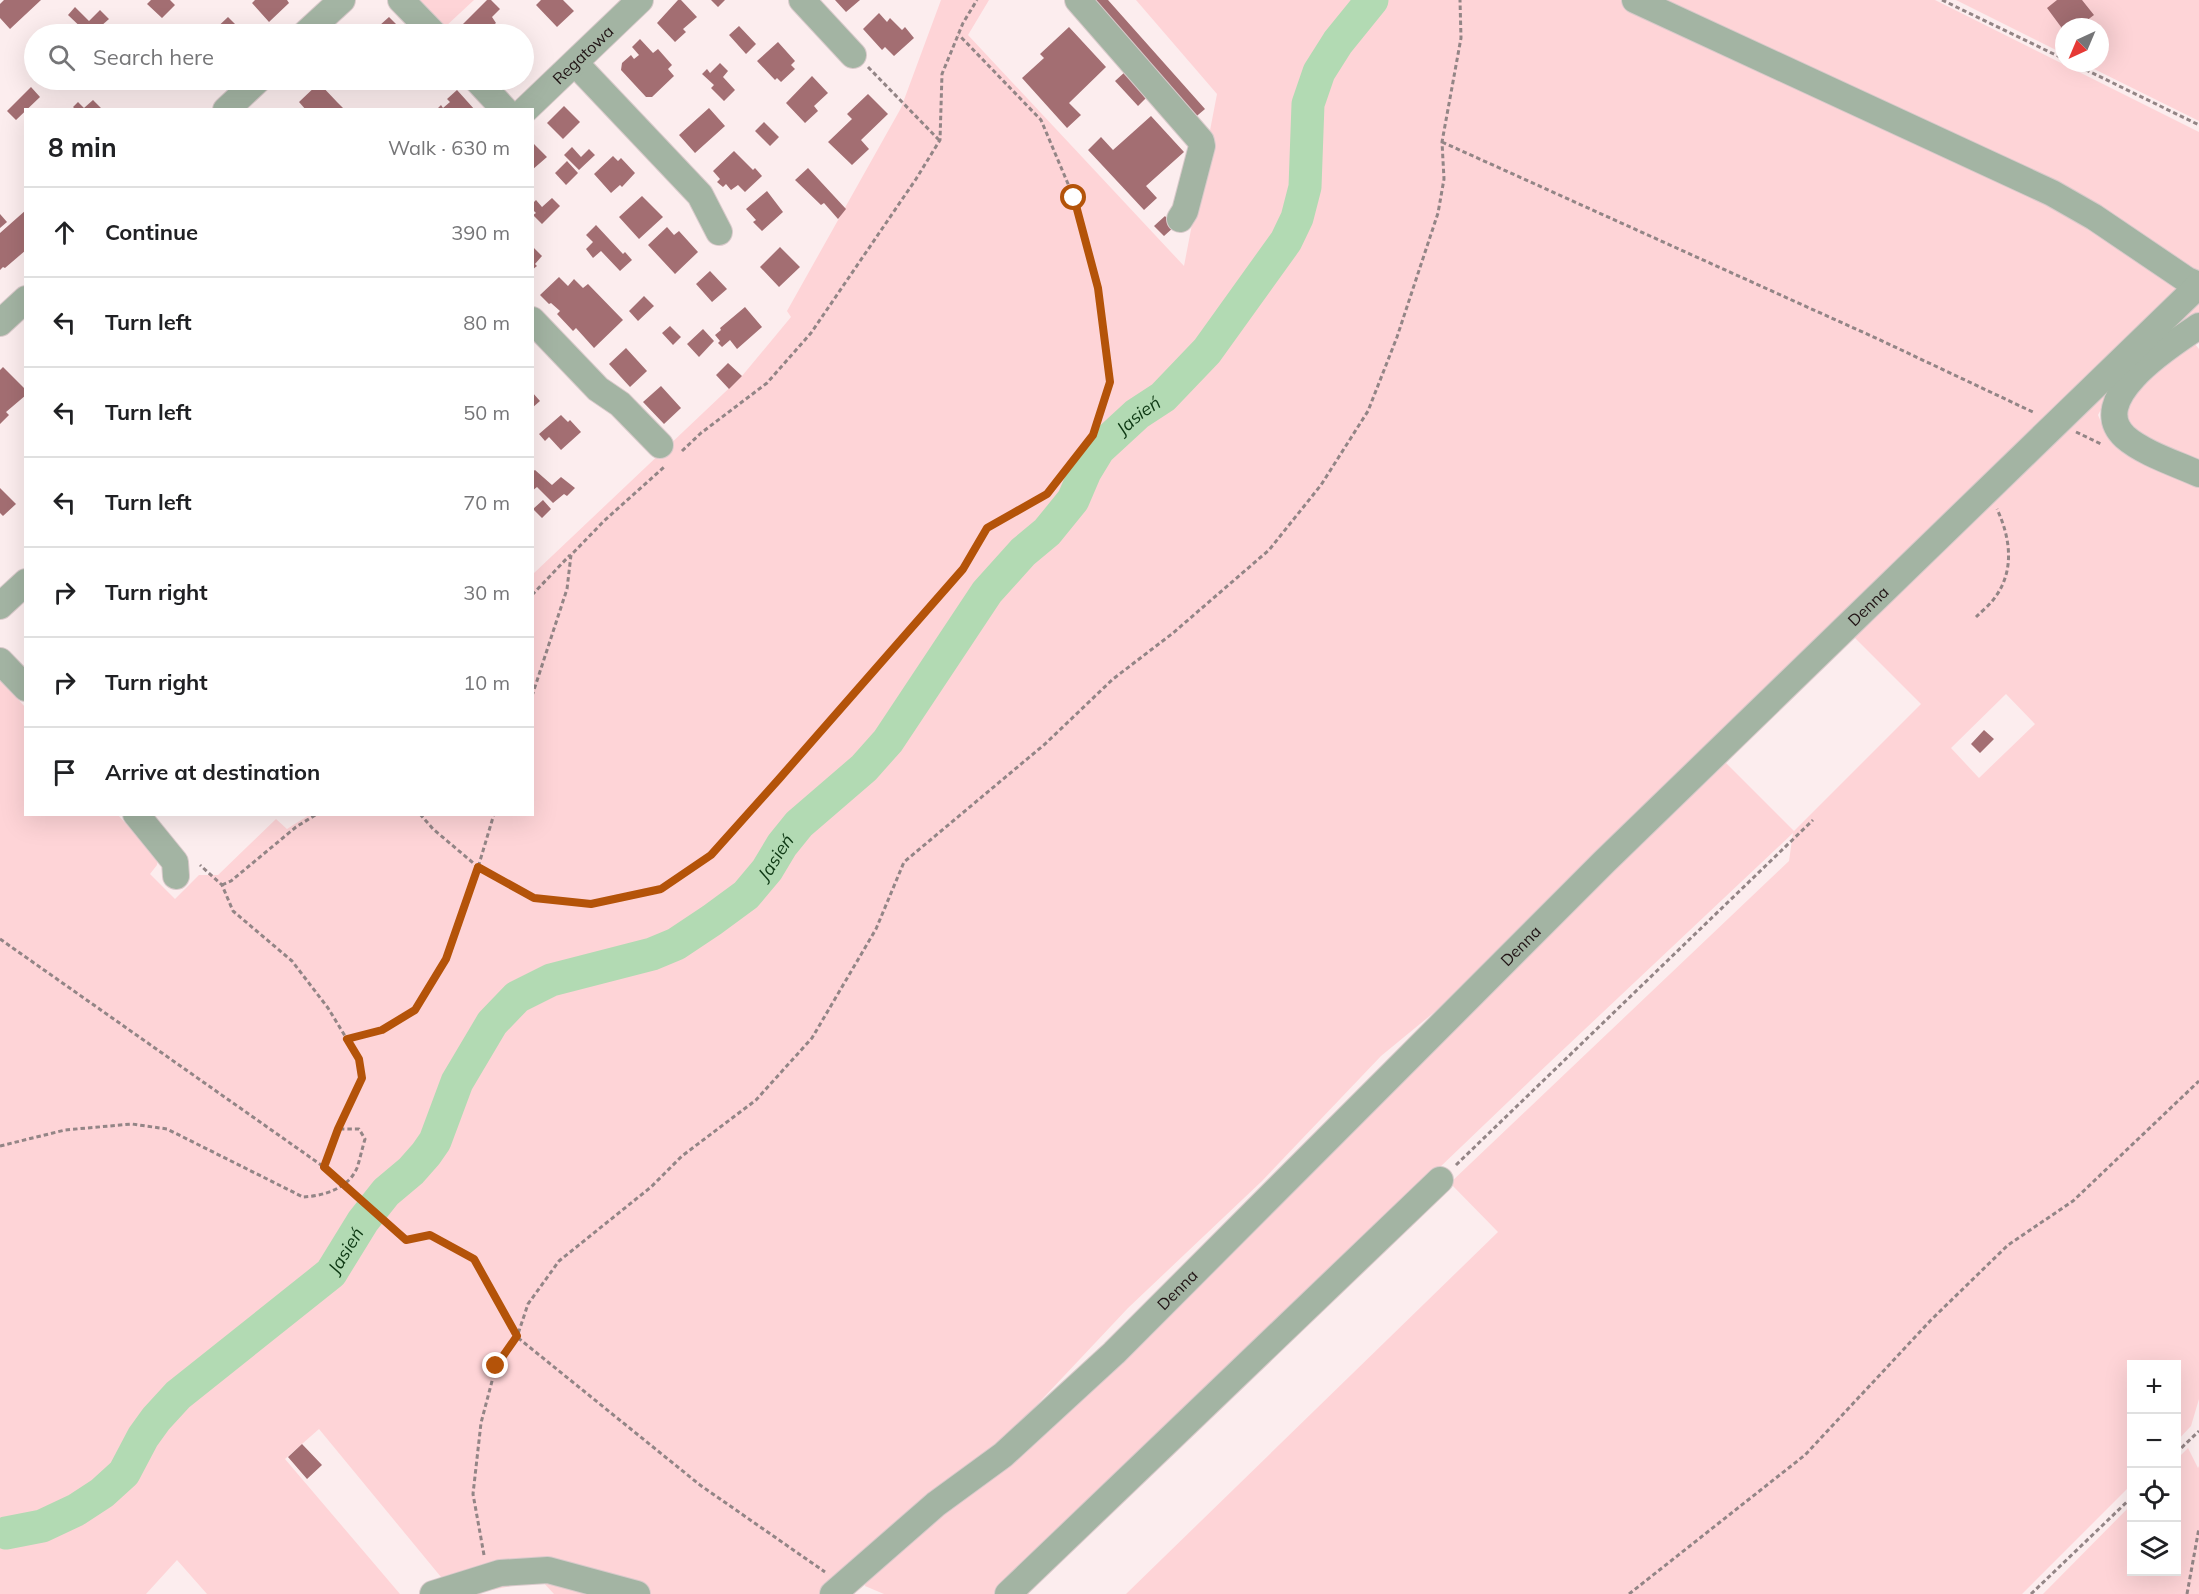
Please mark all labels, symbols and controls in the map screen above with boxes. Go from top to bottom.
north arrow [2055,18,2109,72]
street label: Regatowa [548,21,617,88]
search box [24,24,534,90]
icon: search [45,41,78,74]
text: Search here [93,43,214,71]
text: 8 min [48,131,117,164]
text: Walk · 630 m [388,135,510,160]
route start [1060,184,1086,210]
icon: ahead [48,216,81,249]
text: Continue [105,218,198,246]
text: 390 m [451,220,510,245]
icon: left [48,306,81,339]
text: Turn left [105,308,192,336]
text: 80 m [463,310,510,335]
water label: Jasień [1109,390,1165,441]
icon: left [48,396,81,429]
text: Turn left [105,398,192,426]
text: 50 m [463,400,510,425]
icon: left [48,486,81,519]
text: Turn left [105,488,192,516]
text: 70 m [463,490,510,515]
icon: right [48,576,81,609]
text: Turn right [105,578,208,606]
text: 30 m [463,580,510,605]
street label: Denna [1843,582,1893,630]
icon: right [48,666,81,699]
text: Turn right [105,668,208,696]
text: 10 m [463,670,510,695]
icon: arrive [48,756,81,789]
text: Arrive at destination [105,758,320,786]
water label: Jasień [751,829,798,886]
street label: Denna [1496,921,1545,970]
water label: Jasień [321,1223,368,1279]
street label: Denna [1153,1265,1202,1314]
route end [482,1352,508,1378]
map controls [2127,1360,2181,1576]
button: + [2127,1360,2181,1414]
button: − [2127,1414,2181,1468]
button: locate [2127,1468,2181,1522]
button: layers [2127,1522,2181,1576]

